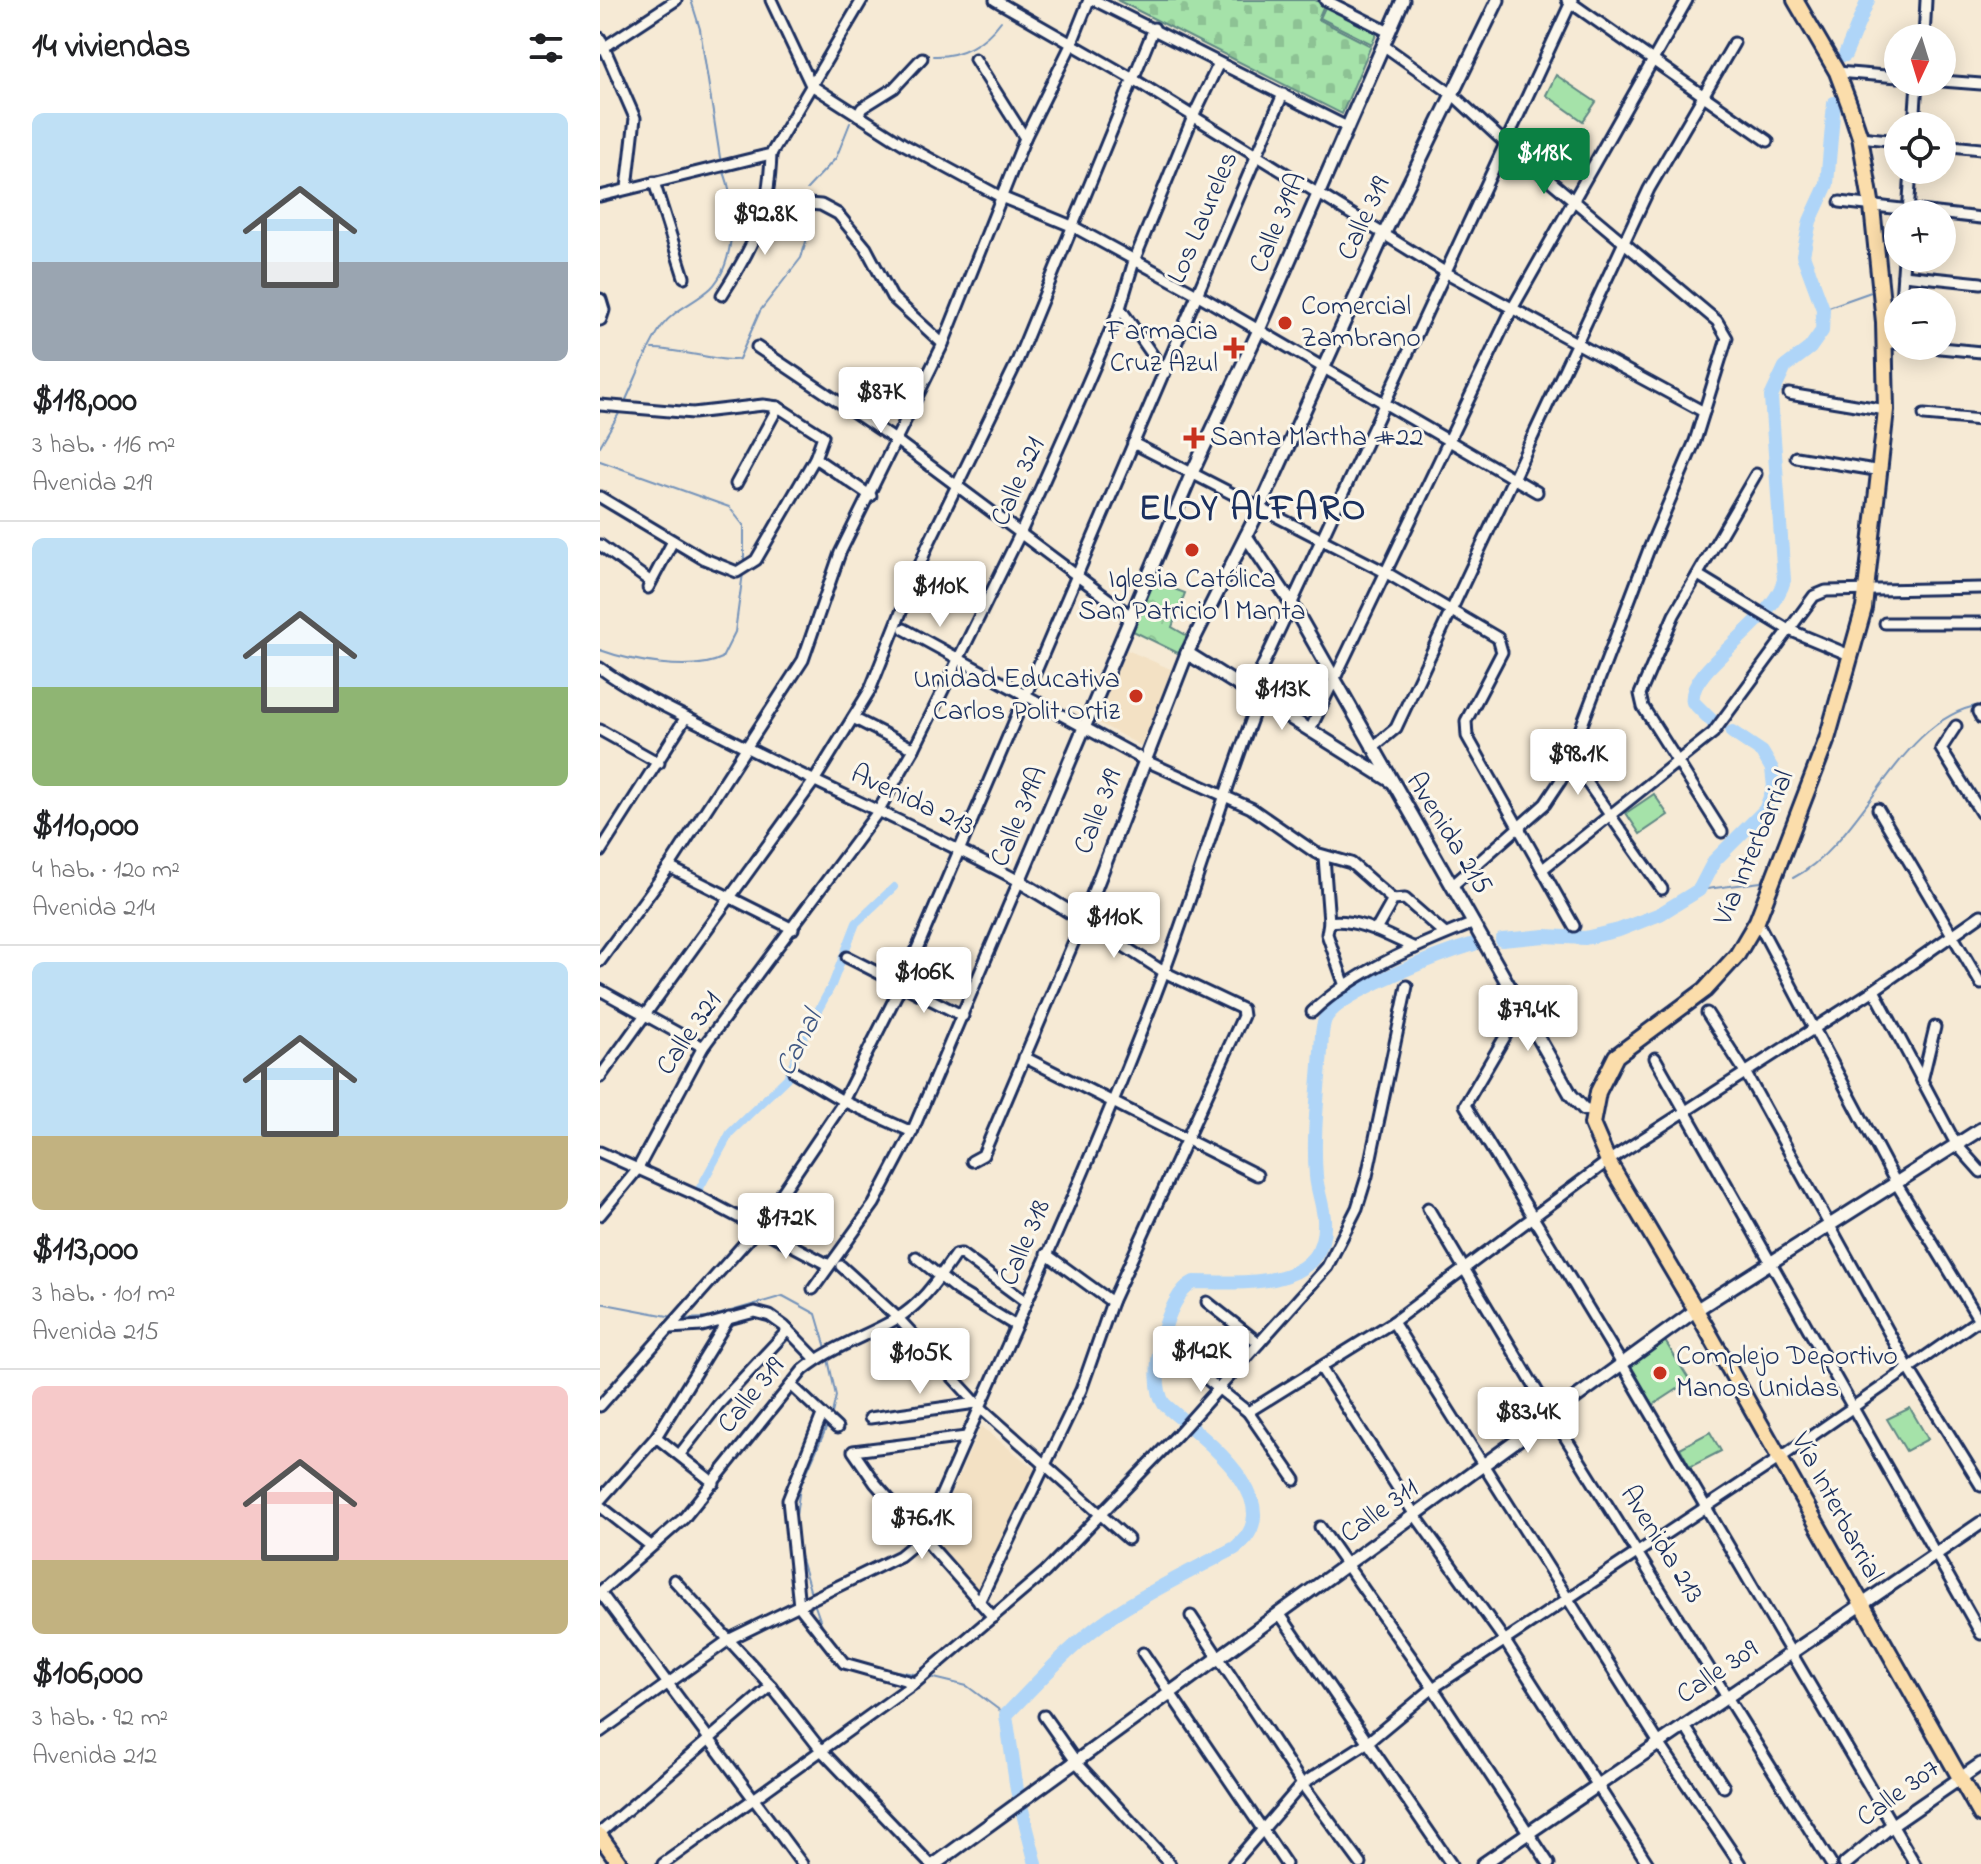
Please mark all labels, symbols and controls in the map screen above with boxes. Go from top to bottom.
text: 14 viviendas [32,23,191,73]
north arrow [1884,24,1956,96]
map controls [1884,24,1956,360]
icon: filters [524,26,568,70]
button: locate [1884,112,1956,184]
pin: $118K [1488,128,1600,196]
text: $118K [1517,135,1571,173]
street label: Los Laureles [1158,145,1250,291]
icon: home [228,165,372,309]
street label: Calle 319A [1240,166,1318,280]
street label: Calle 319 [1328,170,1402,268]
pin: $92.8K [700,189,830,257]
text: $92.8K [733,196,797,234]
button: + [1884,200,1956,272]
place label: Comercial Zambrano [1301,287,1421,360]
button: − [1884,288,1956,360]
place label: Farmacia Cruz Azul [1106,312,1218,385]
marker: Comercial Zambrano [1276,314,1294,332]
marker: Farmacia Cruz Azul [1225,339,1243,357]
pin: $87K [834,367,928,435]
text: $87K [857,374,905,412]
text: $118,000 [32,377,137,427]
place label: Santa Martha #22 [1210,418,1424,459]
text: 3 hab. · 116 m² [32,427,176,465]
marker: Santa Martha #22 [1185,429,1203,447]
street label: Calle 321 [981,431,1057,533]
text: Avenida 219 [32,465,152,503]
district label: ELOY ALFARO [1139,484,1367,537]
marker: Iglesia Católica San Patricio | Manta [1183,541,1201,559]
place label: Iglesia Católica San Patricio | Manta [1078,560,1306,633]
pin: $110K [884,561,996,629]
text: $110K [912,568,968,606]
icon: home [228,590,372,734]
place label: Unidad Educativa Carlos Polit Ortiz [913,660,1120,733]
pin: $113K [1226,664,1338,732]
text: $113K [1254,671,1310,709]
marker: Unidad Educativa Carlos Polit Ortiz [1127,687,1145,705]
pin: $98.1K [1513,729,1643,797]
text: $98.1K [1548,736,1608,774]
street label: Avenida 213 [843,754,981,848]
street label: Calle 319A [981,760,1059,874]
street label: Calle 319 [1064,763,1134,861]
street label: Vía Interbarrial [1704,764,1806,933]
street label: Avenida 215 [1394,765,1502,903]
text: $110,000 [32,802,139,852]
text: 4 hab. · 120 m² [32,852,180,890]
text: Avenida 214 [32,890,155,928]
pin: $110K [1058,892,1170,960]
text: $110K [1086,899,1142,937]
pin: $106K [868,947,980,1015]
text: $106K [894,954,954,992]
street label: Calle 321 [647,984,733,1084]
pin: $79.4K [1463,985,1593,1053]
text: $79.4K [1497,992,1559,1030]
water label: Canal [765,1000,837,1085]
icon: home [228,1014,372,1158]
pin: $172K [730,1193,842,1261]
street label: Calle 318 [989,1193,1063,1293]
text: $172K [756,1200,816,1238]
text: $113,000 [32,1226,138,1276]
text: 3 hab. · 101 m² [32,1276,175,1314]
text: Avenida 215 [32,1314,159,1352]
pin: $142K [1145,1326,1257,1394]
pin: $105K [864,1328,976,1396]
text: $142K [1171,1333,1231,1371]
text: $105K [889,1335,951,1373]
place label: Complejo Deportivo Manos Unidas [1676,1337,1898,1410]
street label: Calle 319 [708,1348,796,1443]
marker: Complejo Deportivo Manos Unidas [1651,1364,1669,1382]
pin: $83.4K [1463,1387,1593,1455]
text: $83.4K [1496,1394,1560,1432]
street label: Vía Interbarrial [1779,1425,1893,1590]
icon: home [228,1438,372,1582]
street label: Calle 311 [1332,1469,1428,1555]
street label: Avenida 213 [1608,1478,1714,1612]
pin: $76.1K [857,1493,987,1561]
text: $76.1K [890,1500,954,1538]
street label: Calle 309 [1669,1630,1768,1716]
text: $106,000 [32,1650,143,1700]
text: 3 hab. · 92 m² [32,1700,168,1738]
text: Avenida 212 [32,1738,157,1776]
street label: Calle 307 [1849,1749,1950,1838]

